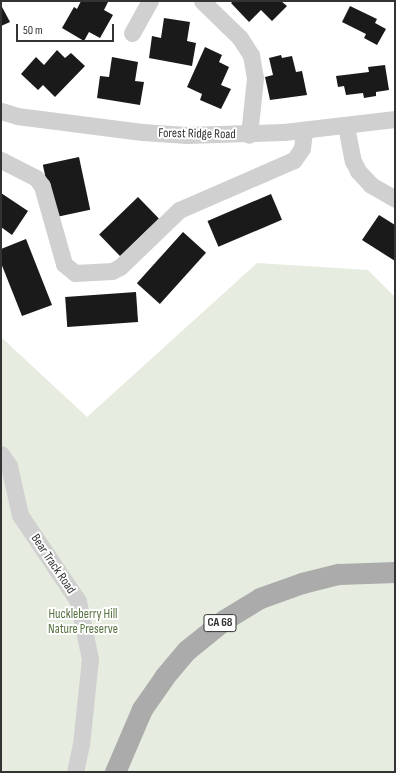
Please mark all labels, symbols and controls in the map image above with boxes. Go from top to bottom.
scale bar [18,16,116,42]
text: 50 m [23,23,43,38]
street label: Forest Ridge Road [158,126,236,142]
street label: Bear Track Road [27,531,79,597]
park label: Huckleberry Hill Nature Preserve [48,607,118,638]
road number: CA 68 [203,613,237,633]

